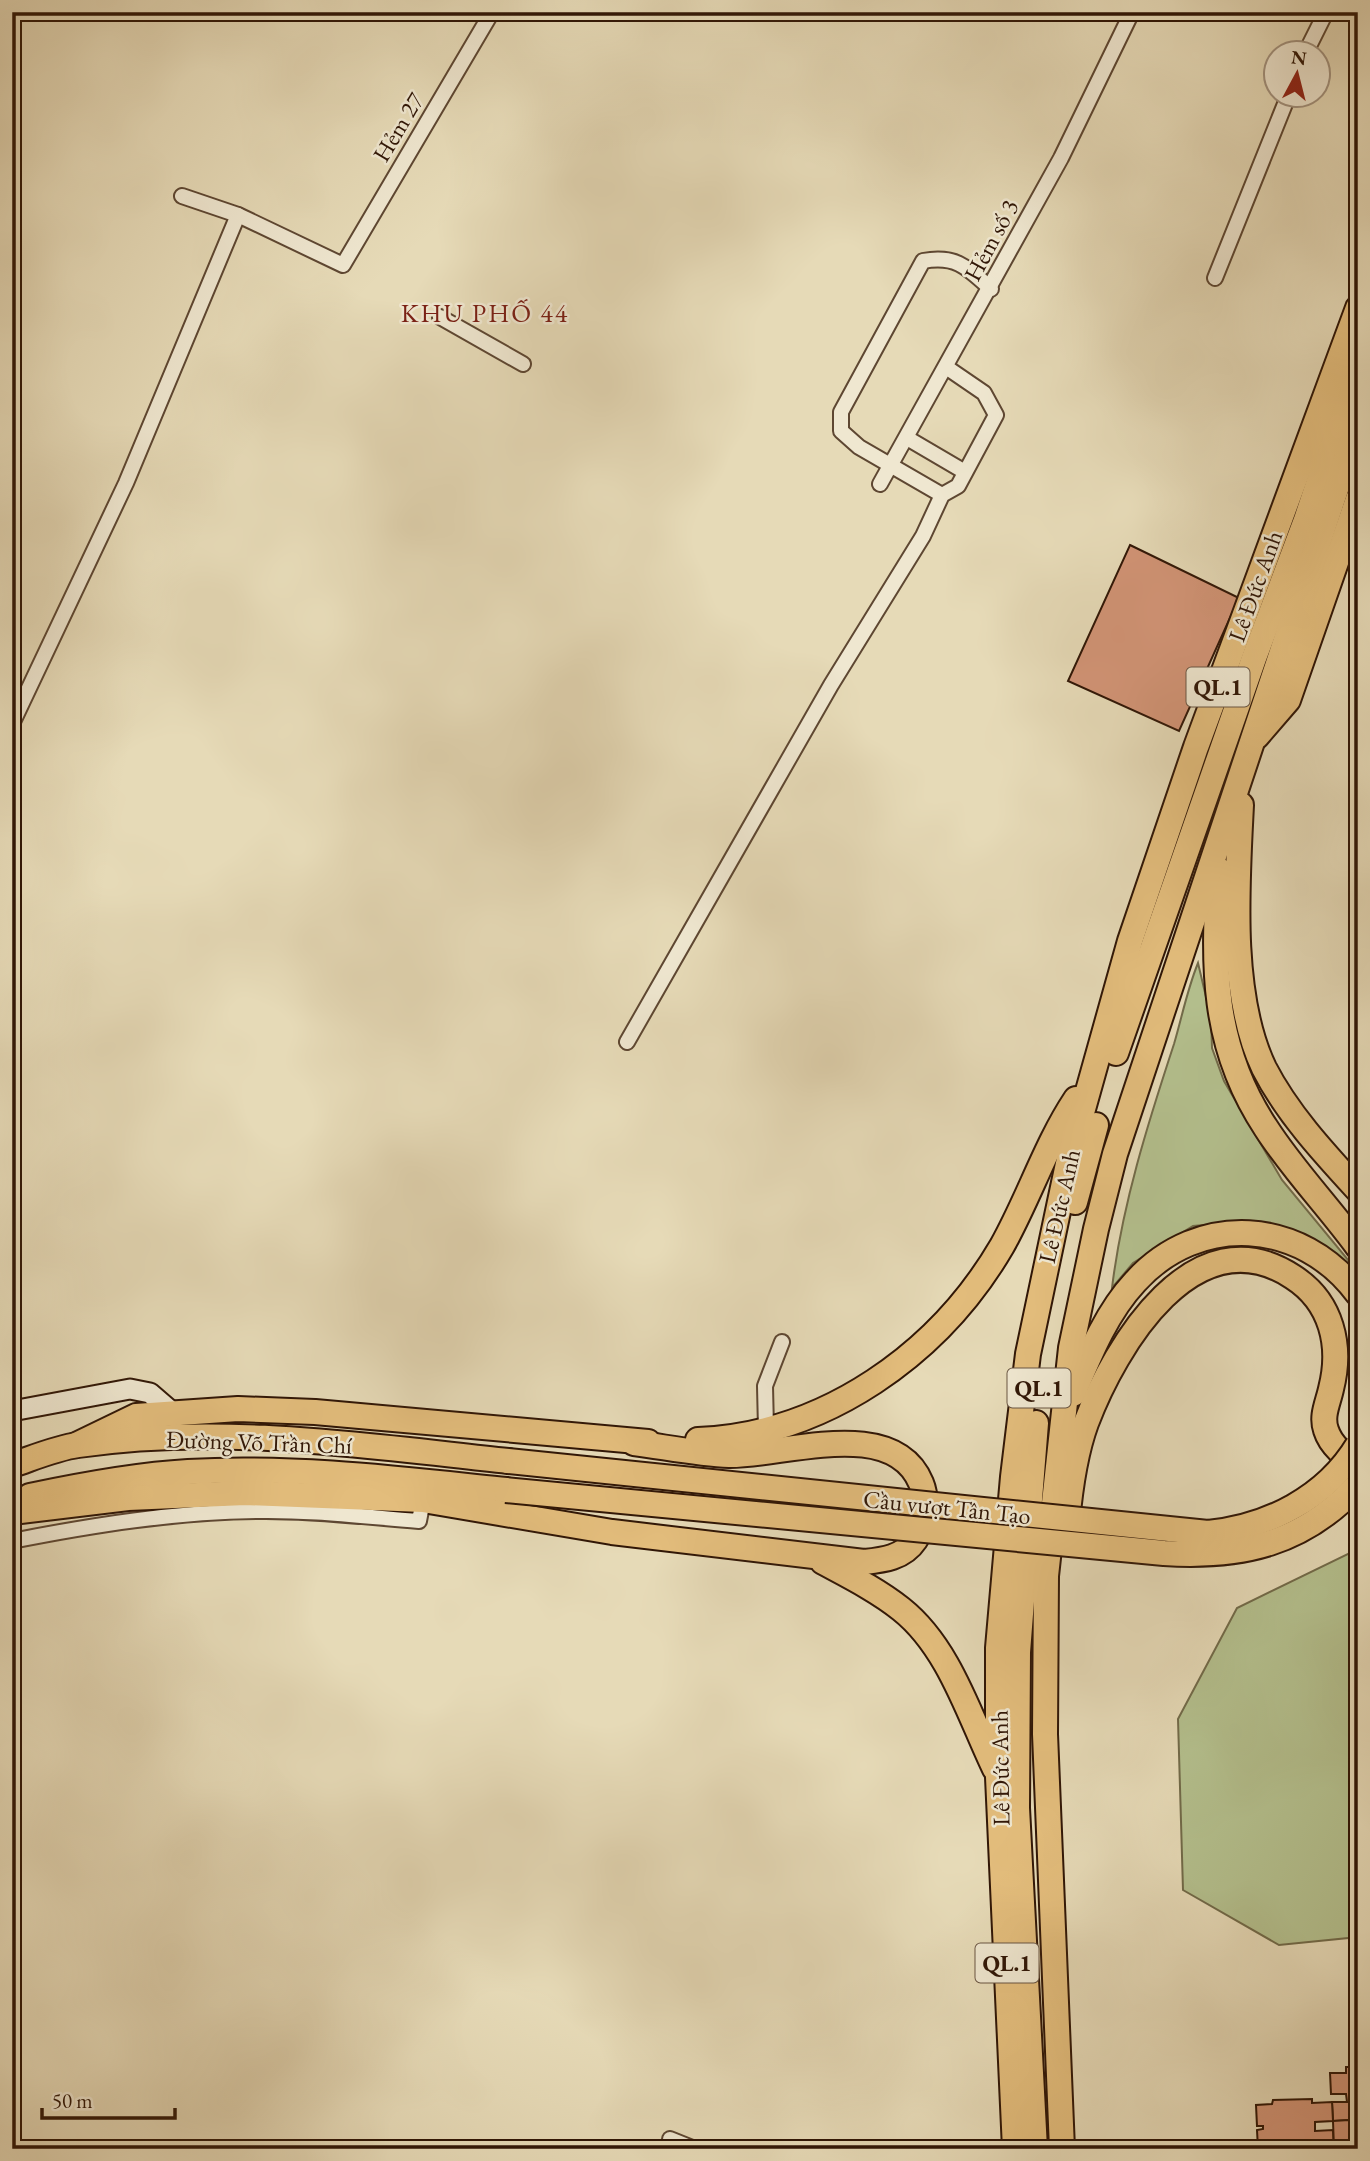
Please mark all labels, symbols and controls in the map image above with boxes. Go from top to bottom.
north arrow [1262,38,1332,108]
text: N [1290,44,1309,71]
street label: Hẻm 27 [365,86,431,167]
street label: Hẻm số 3 [957,194,1025,286]
district label: KHU PHỐ 44 [401,296,569,330]
street label: Lê Đức Anh [1221,526,1289,646]
road number: QL.1 [1186,667,1250,706]
street label: Lê Đức Anh [1031,1146,1087,1266]
road number: QL.1 [1007,1368,1070,1408]
street label: Đường Võ Trần Chí [165,1423,353,1461]
street label: Cầu vượt Tân Tạo [862,1483,1032,1531]
street label: Lê Đức Anh [983,1710,1017,1826]
road number: QL.1 [976,1944,1038,1982]
scale bar [42,2077,175,2121]
text: 50 m [52,2087,93,2114]

